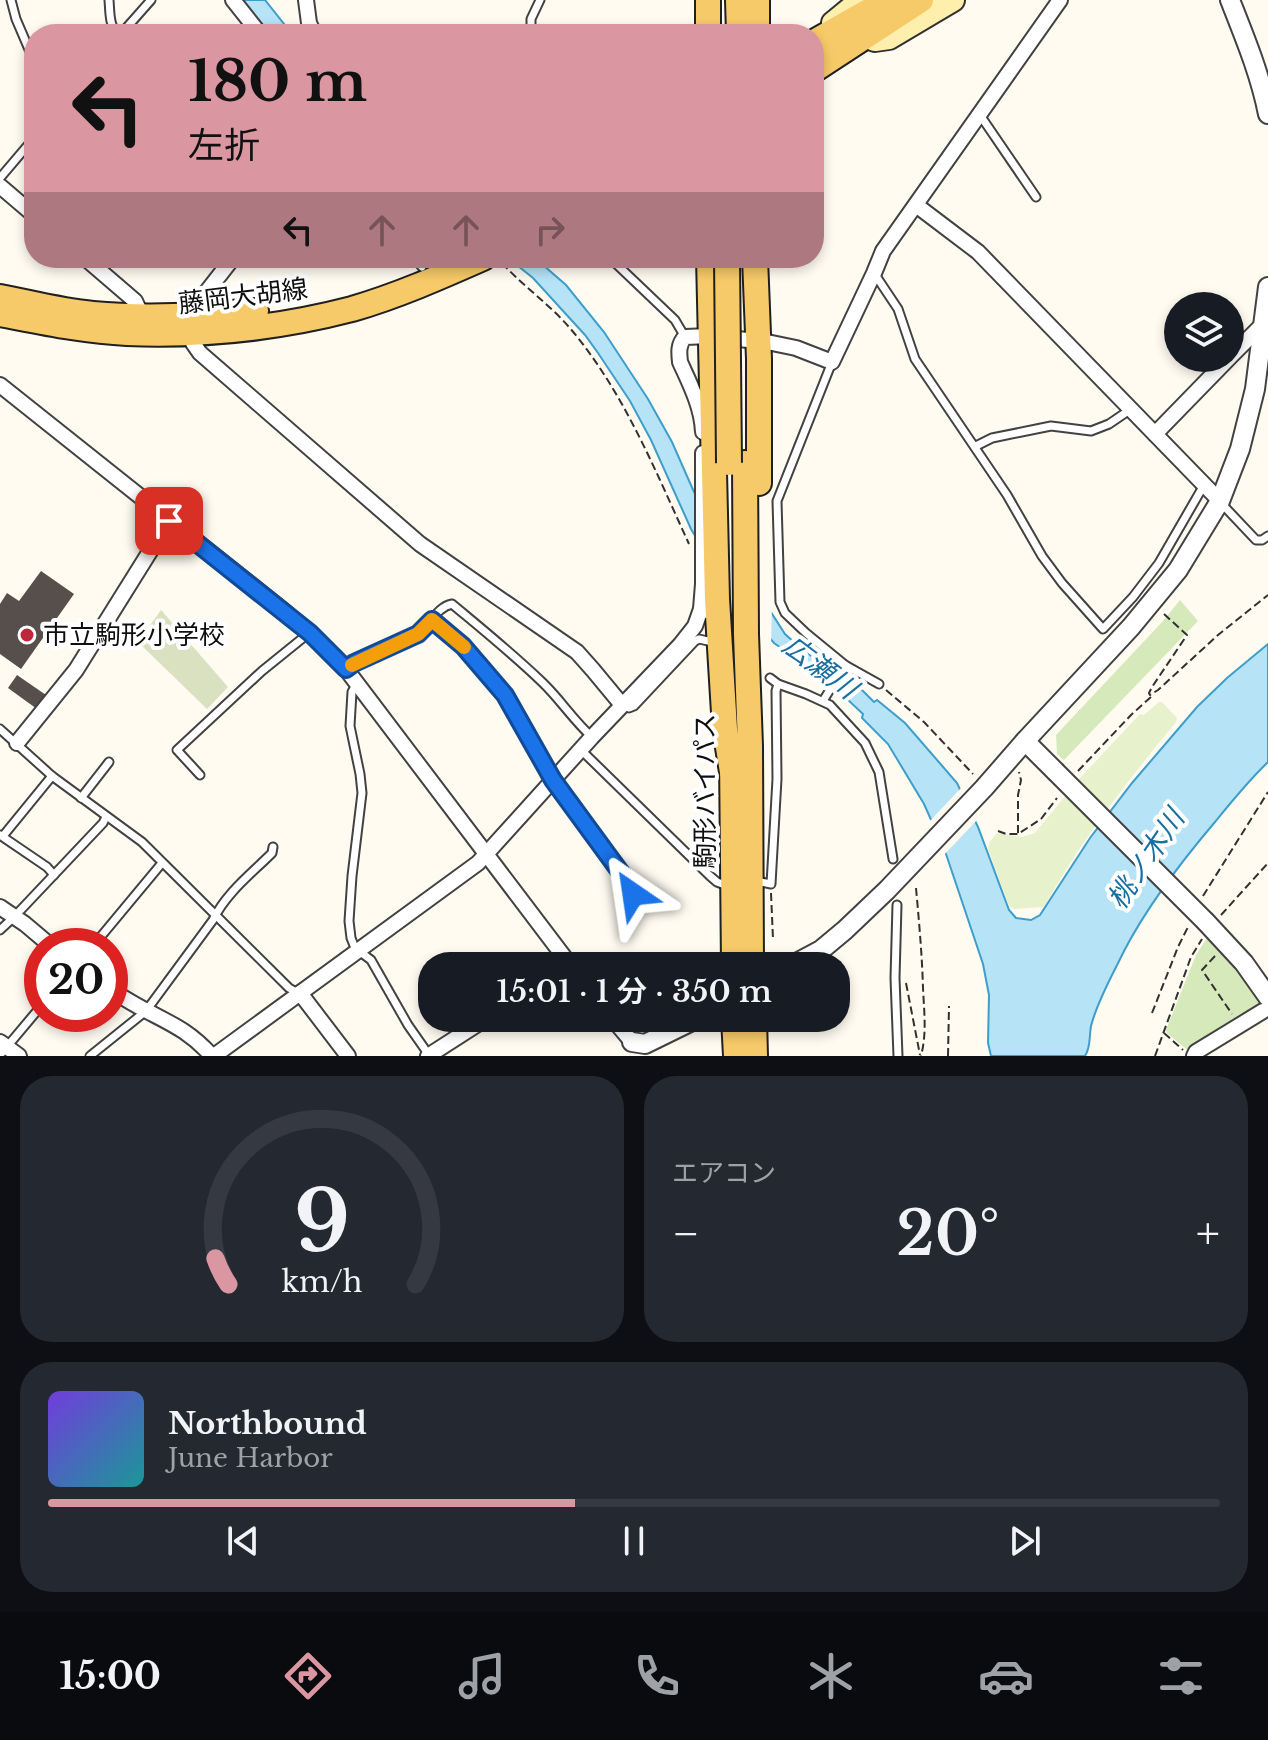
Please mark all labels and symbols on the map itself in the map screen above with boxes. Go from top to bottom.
street label: 藤岡大胡線 [177,272,309,320]
pin [135,487,203,555]
place label: 市立駒形小学校 [43,619,225,651]
marker: 市立駒形小学校 [18,626,36,644]
water label: 広瀬川 [776,628,866,708]
street label: 駒形バイパス [689,713,721,869]
water label: 桃ノ木川 [1100,800,1193,915]
position arrow [591,852,675,936]
speed limit sign: 20 [24,928,128,1032]

